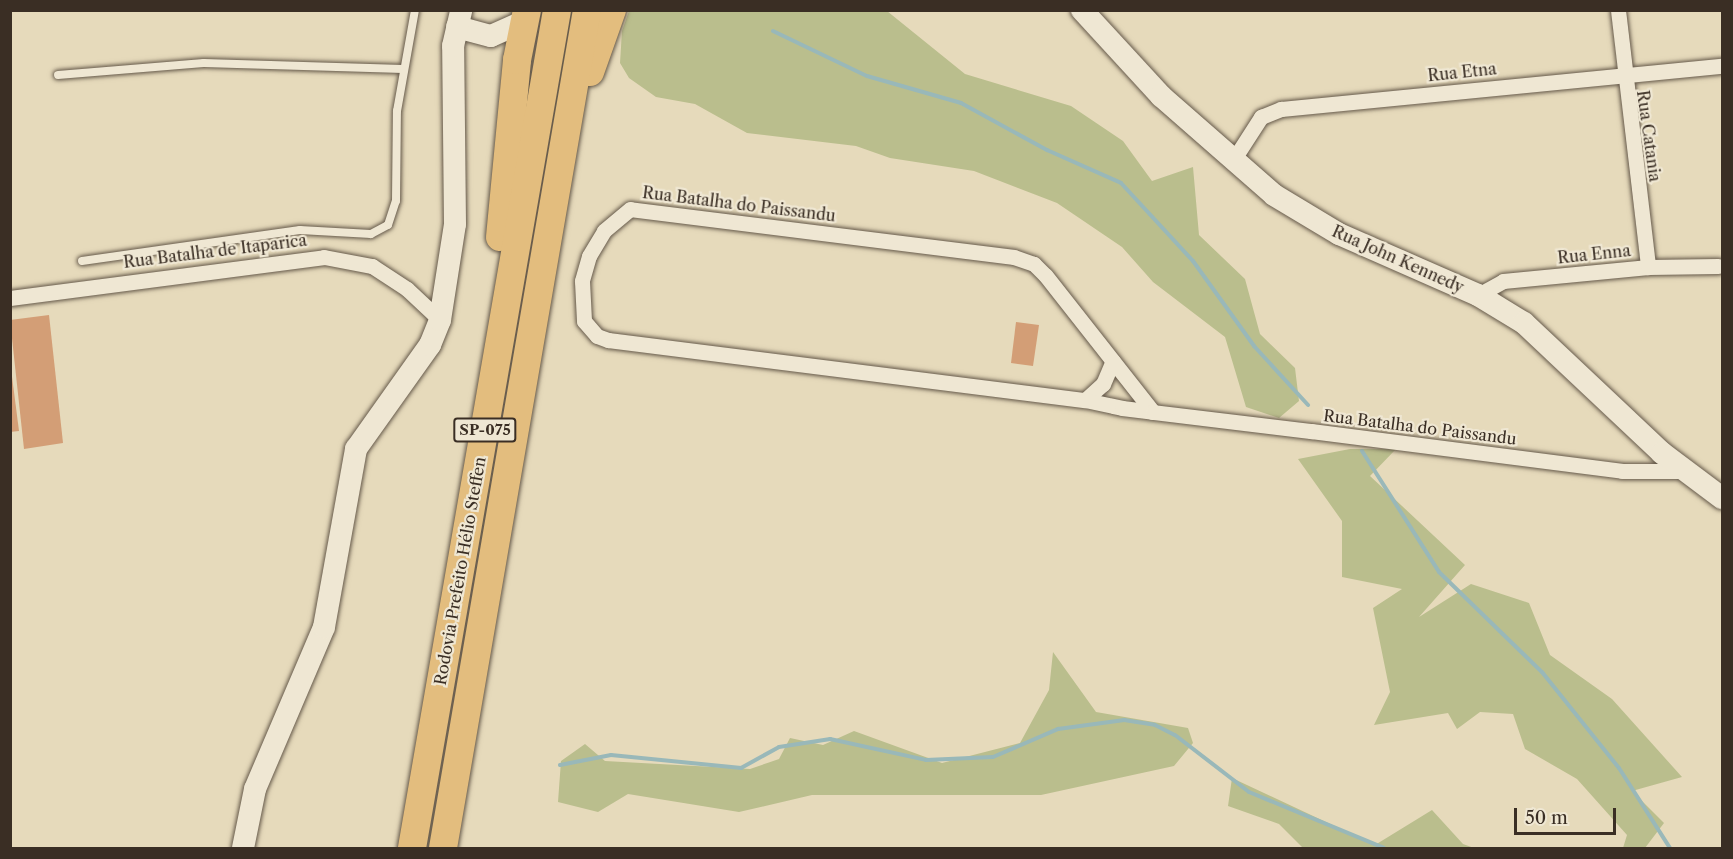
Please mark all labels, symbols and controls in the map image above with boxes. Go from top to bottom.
street label: Rua Etna [1426,59,1498,85]
street label: Rua Catania [1633,89,1665,183]
street label: Rua Batalha do Paissandu [641,183,837,225]
street label: Rua John Kennedy [1329,221,1467,297]
street label: Rua Batalha de Itaparica [122,230,308,272]
street label: Rua Enna [1556,241,1632,267]
street label: Rua Batalha do Paissandu [1322,406,1518,448]
road number: SP-075 [452,418,518,442]
street label: Rodovia Prefeito Hélio Steffen [430,455,490,687]
scale bar [1517,796,1619,834]
text: 50 m [1525,807,1568,829]

